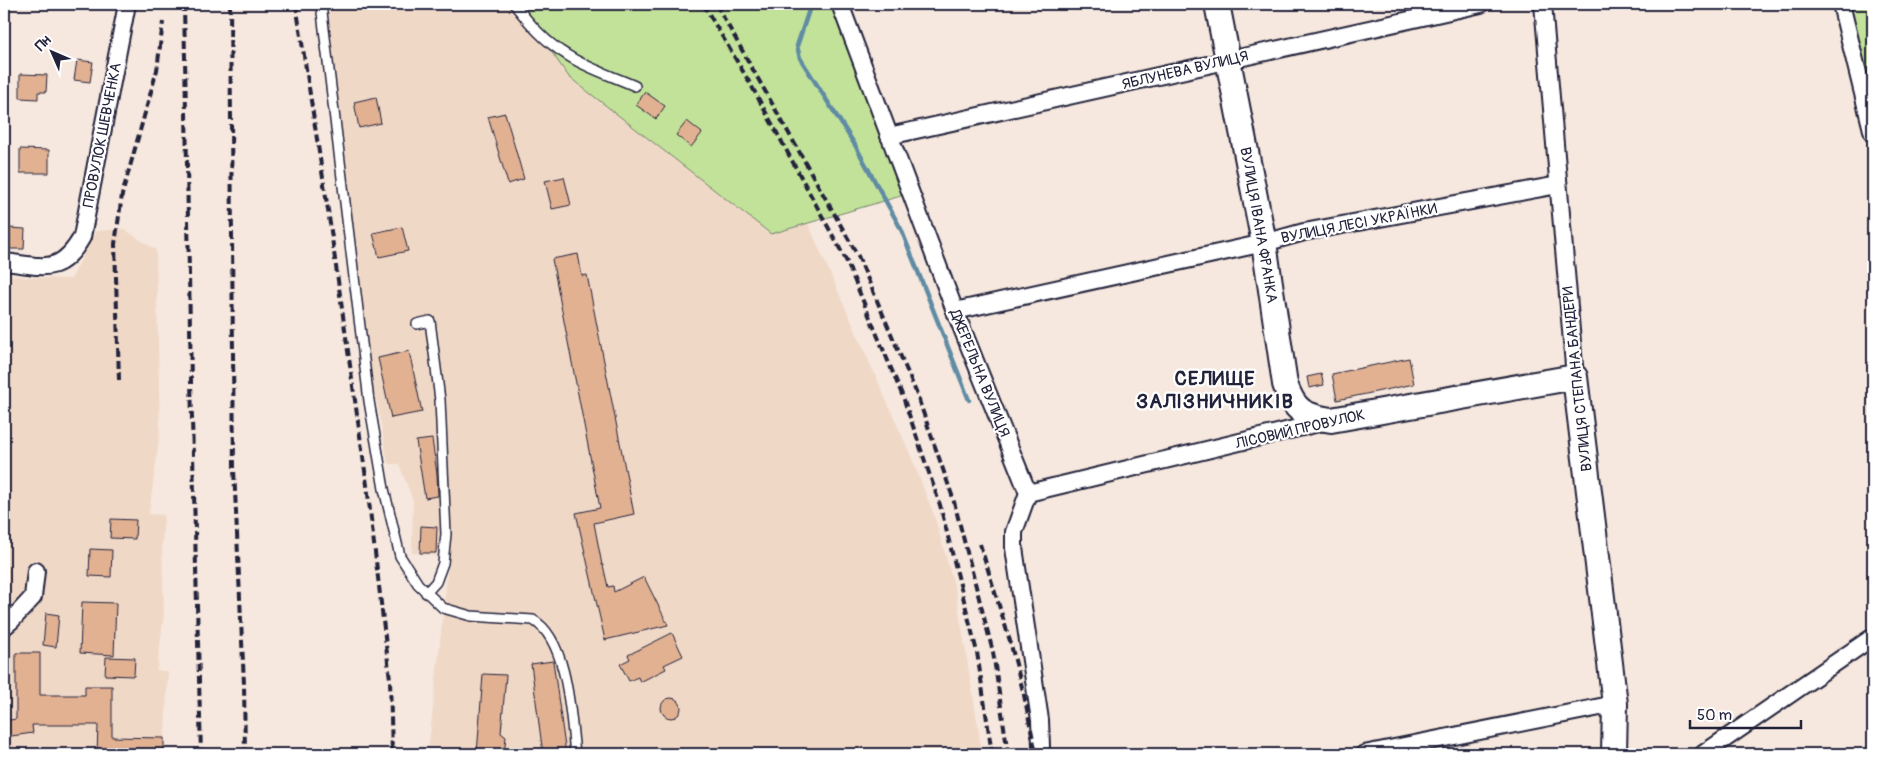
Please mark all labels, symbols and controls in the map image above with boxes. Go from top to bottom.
north arrow [28,28,78,78]
text: Пн [32,32,55,55]
street label: ЯБЛУНЕВА ВУЛИЦЯ [1120,47,1250,94]
street label: ПРОВУЛОК ШЕВЧЕНКА [79,61,126,209]
street label: ВУЛИЦЯ ІВАНА ФРАНКА [1235,146,1282,305]
street label: ВУЛИЦЯ ЛЕСІ УКРАЇНКИ [1279,199,1439,248]
street label: ВУЛИЦЯ СТЕПАНА БАНДЕРИ [1558,285,1597,473]
street label: ДЖЕРЕЛЬНА ВУЛИЦЯ [945,305,1014,440]
district label: СЕЛИЩЕ ЗАЛІЗНИЧНИКІВ [1136,366,1294,414]
street label: ЛІСОВИЙ ПРОВУЛОК [1233,405,1367,454]
scale bar [1690,698,1801,730]
text: 50 m [1697,706,1732,725]

